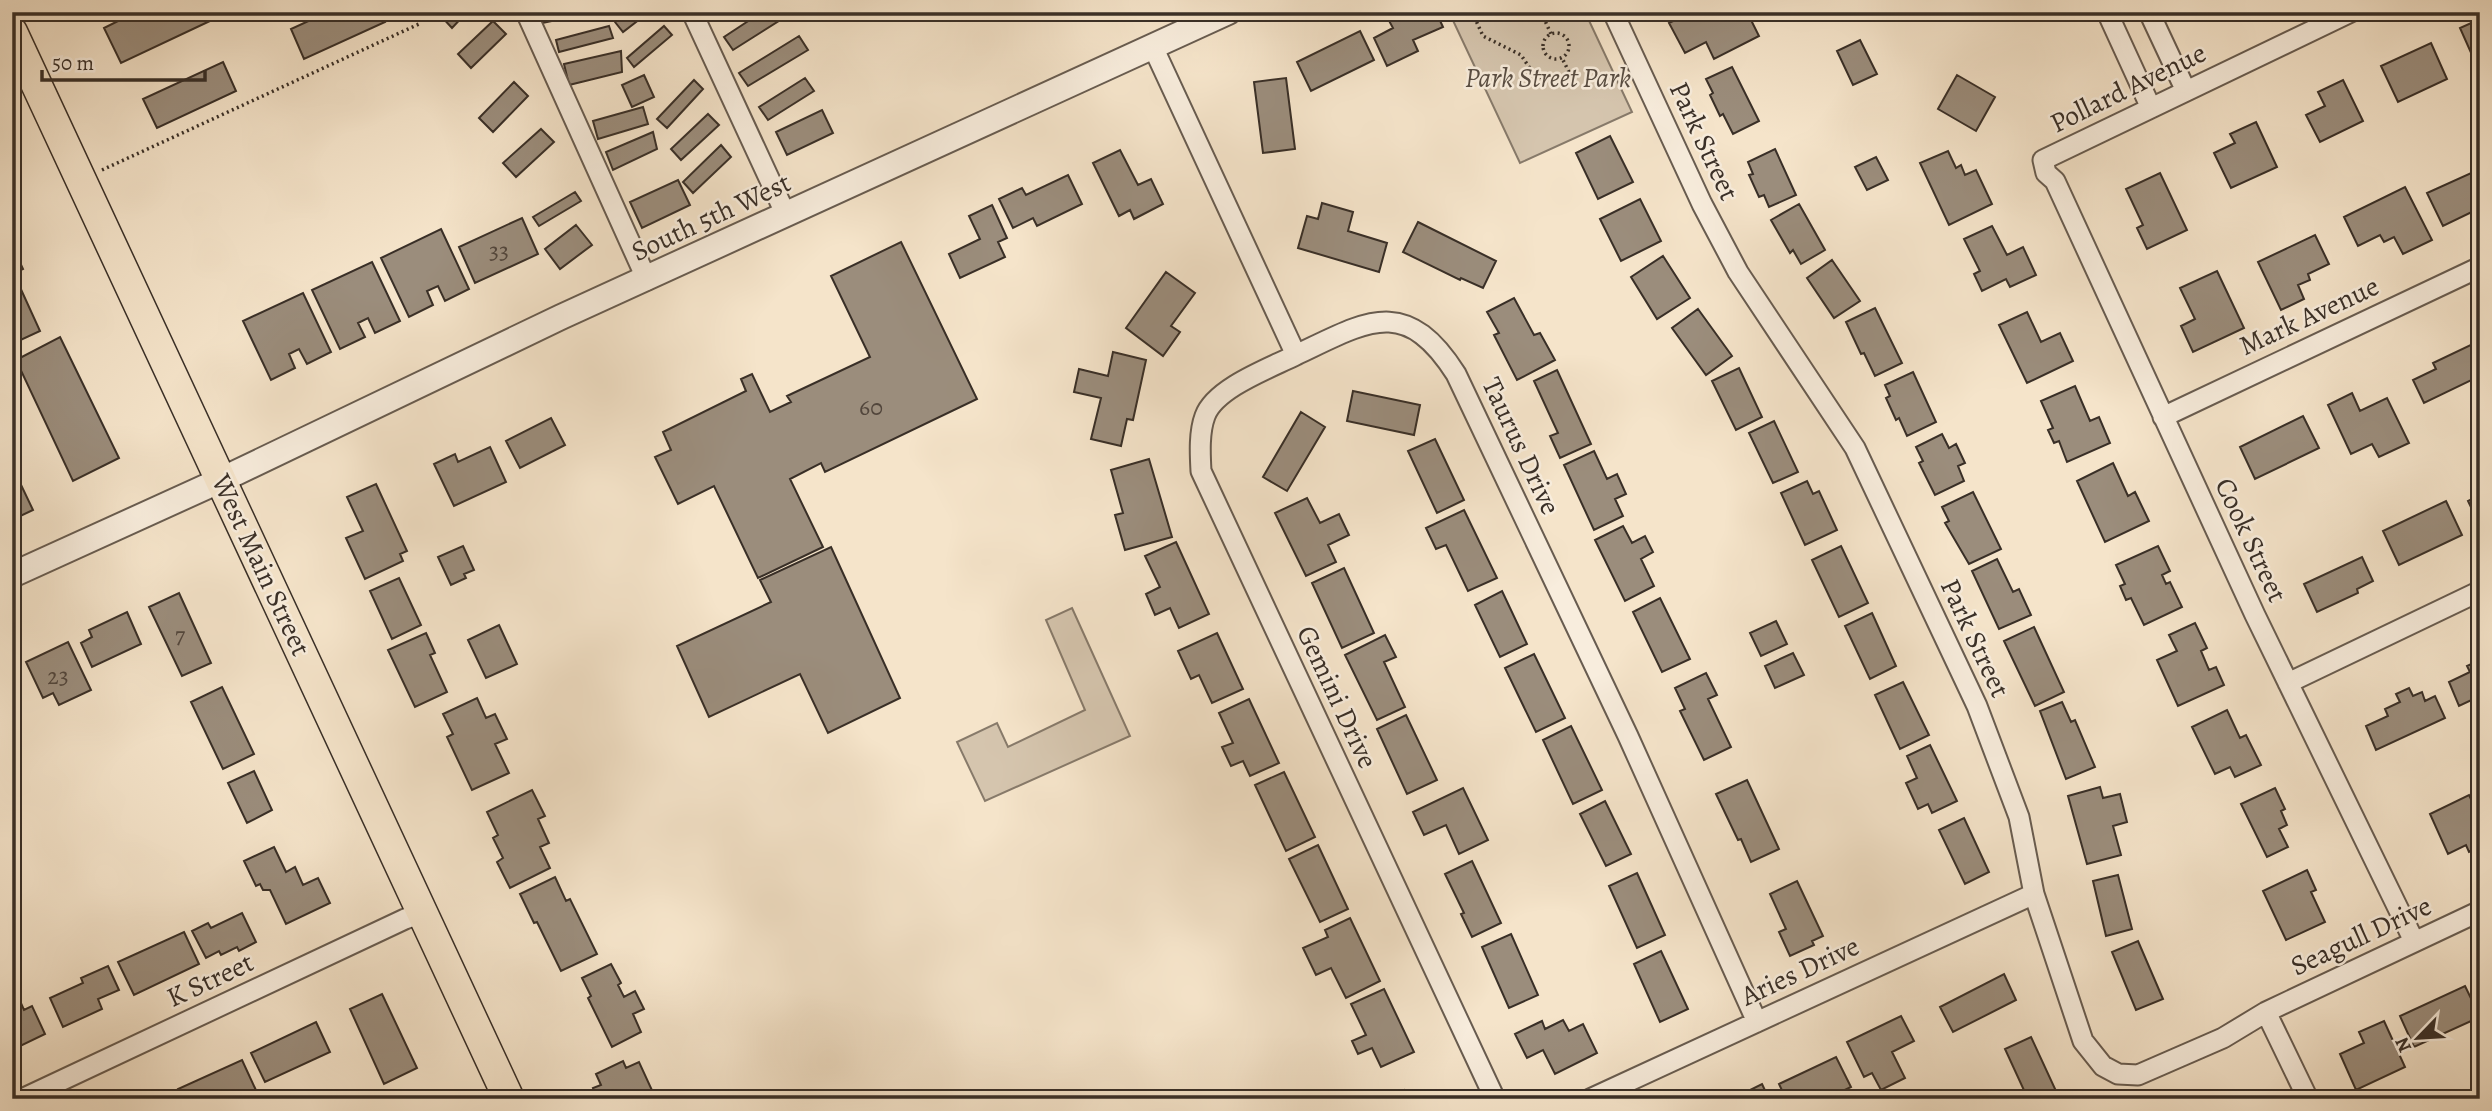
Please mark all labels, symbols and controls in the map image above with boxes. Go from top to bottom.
street label: Pollard Avenue [2044,34,2212,142]
scale bar [42,38,205,82]
text: 50 m [52,49,94,77]
park label: Park Street Park [1465,59,1631,97]
street label: Park Street [1660,75,1748,207]
street label: South 5th West [625,163,797,271]
house number: 33 [489,235,509,267]
street label: Mark Avenue [2233,267,2385,365]
street label: Taurus Drive [1473,371,1569,521]
house number: 60 [859,391,883,423]
street label: West Main Street [202,467,320,662]
street label: Cook Street [2206,472,2296,608]
street label: Park Street [1931,572,2019,704]
house number: 7 [175,619,186,651]
street label: Gemini Drive [1287,619,1387,775]
house number: 23 [47,660,69,692]
street label: Seagull Drive [2284,887,2438,985]
street label: Aries Drive [1734,927,1865,1015]
street label: K Street [160,943,260,1017]
north arrow [2384,1002,2454,1072]
text: N [2389,1033,2418,1057]

